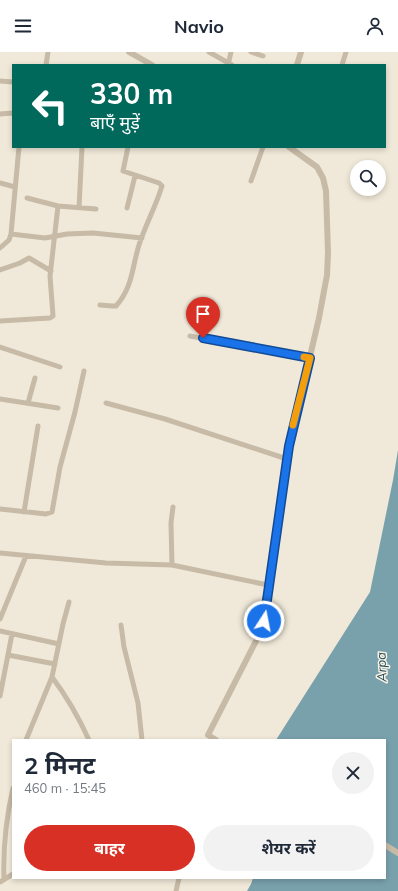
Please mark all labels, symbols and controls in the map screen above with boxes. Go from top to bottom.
icon: menu [12,15,34,37]
text: Navio [174,15,224,38]
icon: person [364,15,386,37]
text: 330 m [90,76,173,111]
icon: left [24,80,76,132]
text: बाएँ मुड़ें [90,111,140,134]
map controls [350,160,386,196]
button: search [350,160,386,196]
pin [186,297,220,338]
icon: arrive [192,303,214,325]
position arrow [243,600,285,642]
water label: Arpa [372,652,390,683]
text: 2 मिनट [24,750,95,780]
button: close [332,752,374,794]
text: 460 m · 15:45 [24,780,106,796]
button: बाहर [24,825,195,871]
button: शेयर करें [203,825,374,871]

